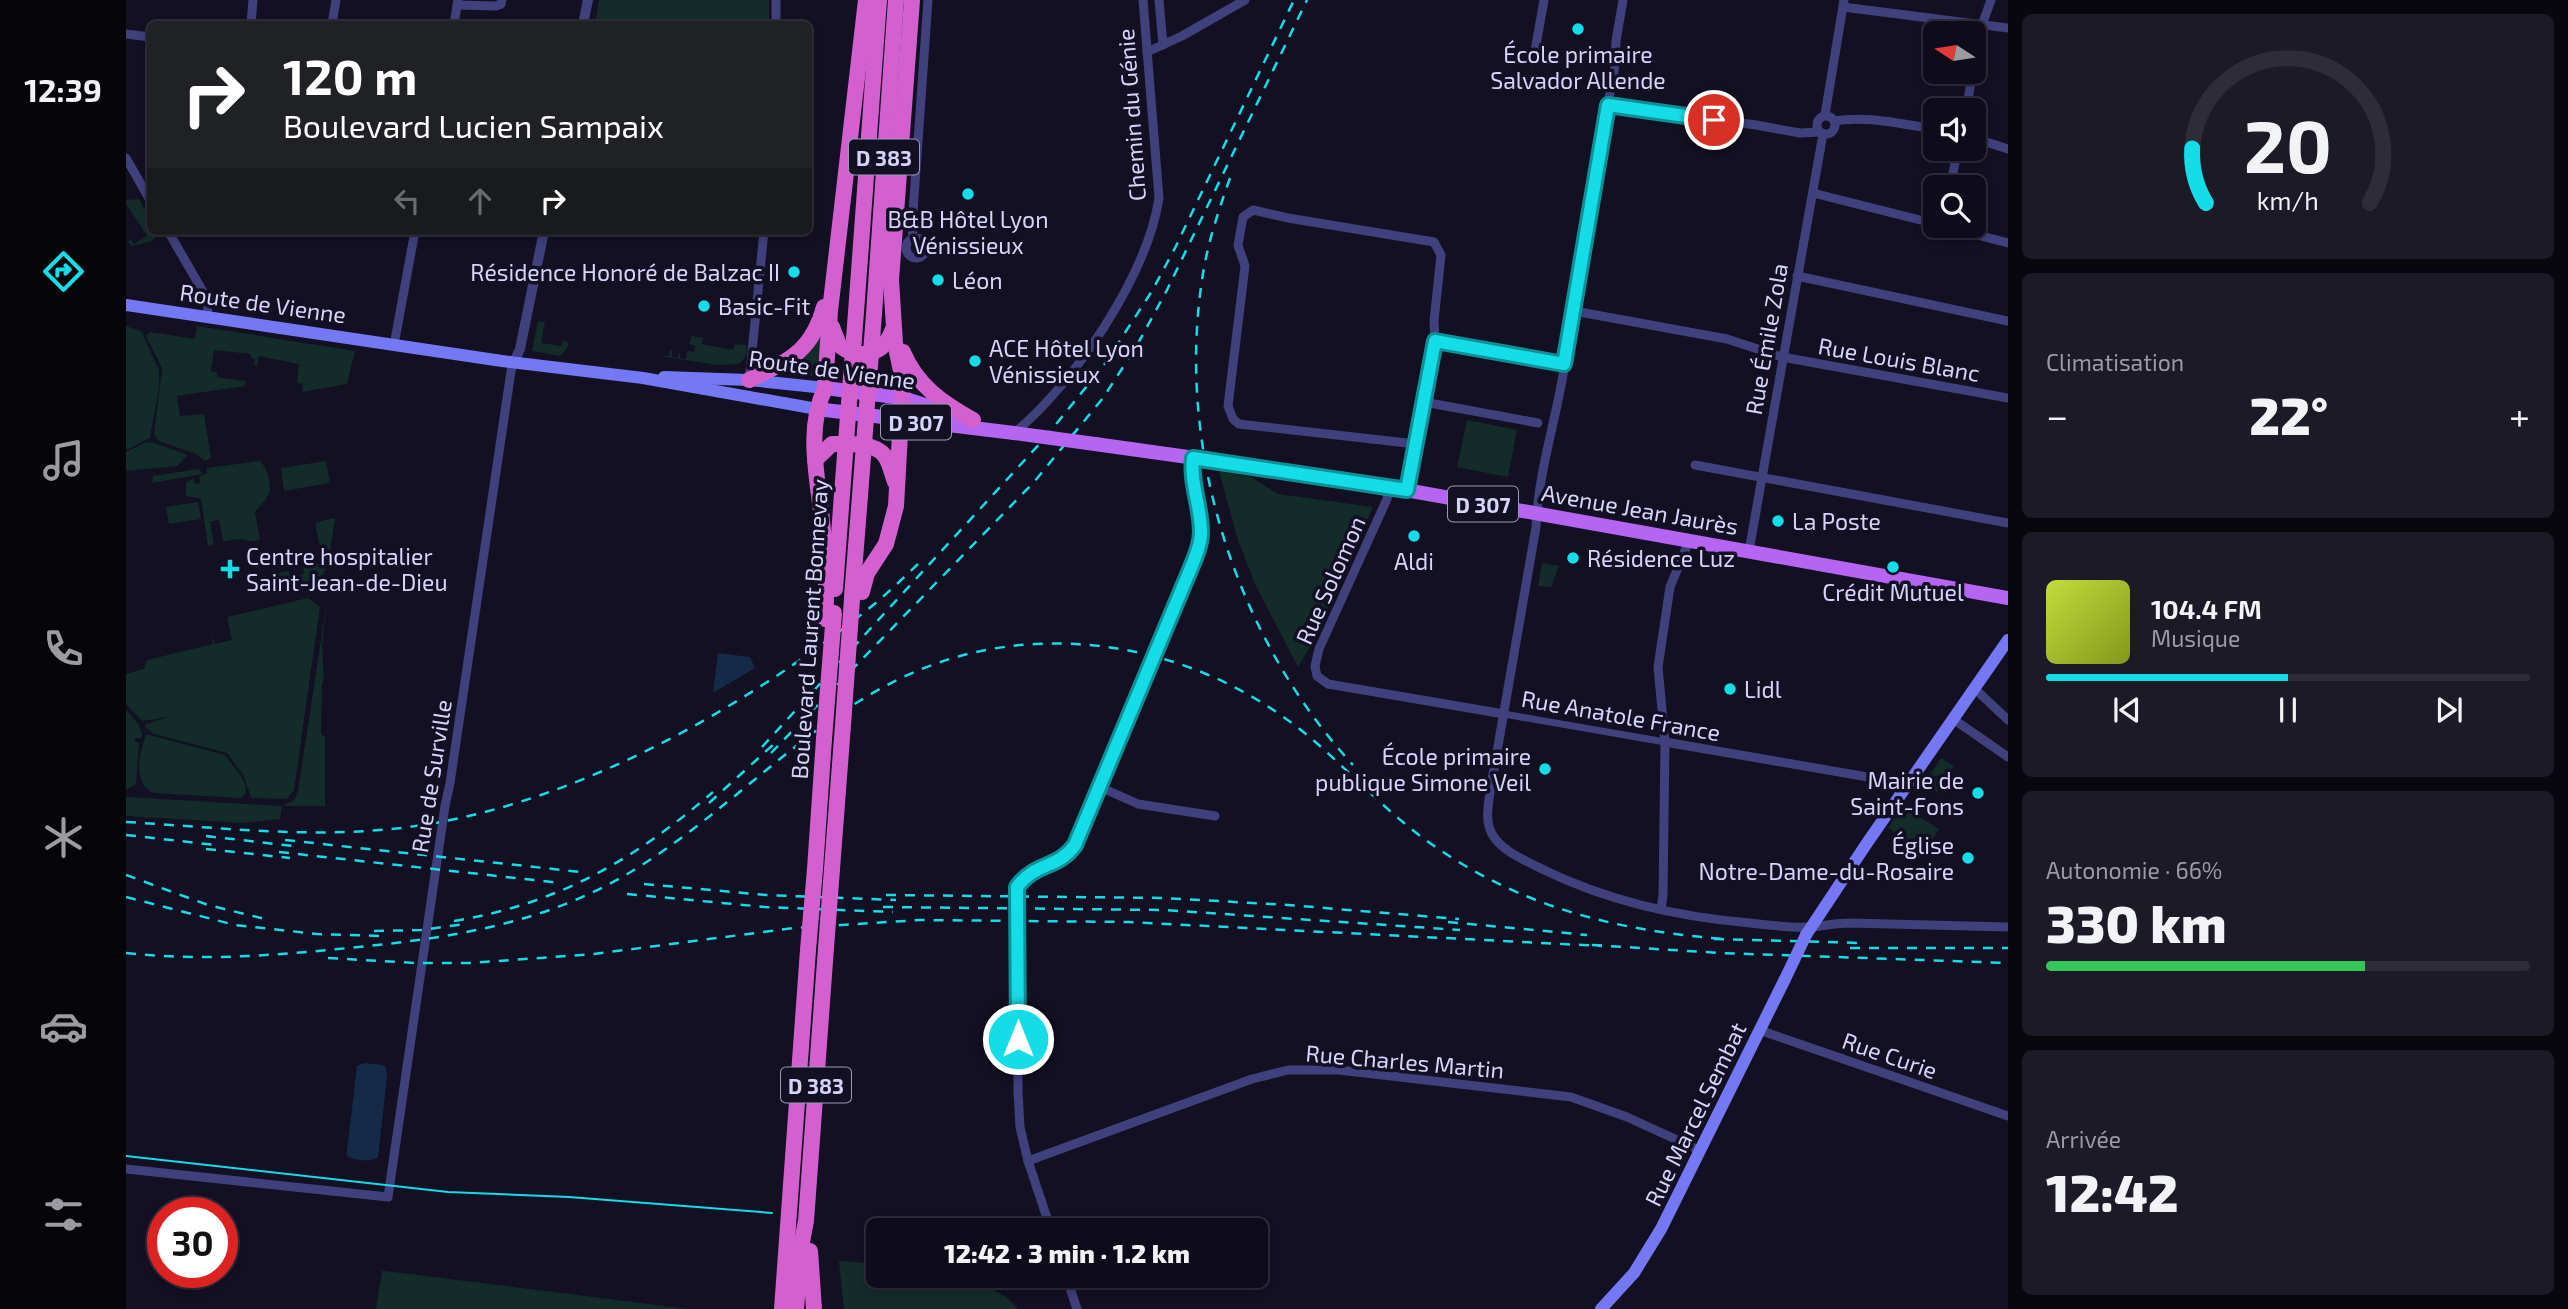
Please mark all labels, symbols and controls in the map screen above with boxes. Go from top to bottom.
marker: École primaire Salvador Allende [1570,21,1586,37]
north arrow [1923,21,1986,84]
map controls [1923,21,1986,238]
street label: Chemin du Génie [1111,28,1151,202]
place label: École primaire Salvador Allende [1490,40,1666,94]
text: 120 m [283,46,417,105]
icon: right [168,49,259,140]
text: 12:39 [24,70,102,108]
pin [1684,90,1744,150]
button: sound [1923,98,1986,161]
text: 20 [2244,100,2332,188]
icon: arrive [1695,101,1733,139]
text: Boulevard Lucien Sampaix [283,106,664,144]
road number: D 383 [849,140,919,174]
button: search [1923,175,1986,238]
icon: left [388,182,426,220]
icon: ahead [461,182,499,220]
icon: right [534,182,572,220]
text: km/h [2257,184,2319,214]
marker: B&B Hôtel Lyon Vénissieux [960,186,976,202]
place label: B&B Hôtel Lyon Vénissieux [888,205,1049,259]
icon: directions [39,247,88,296]
place label: Résidence Honoré de Balzac II [470,258,780,286]
street label: Rue Émile Zola [1739,261,1793,417]
marker: Résidence Honoré de Balzac II [786,264,802,280]
place label: Léon [952,266,1003,294]
marker: Léon [930,272,946,288]
street label: Route de Vienne [178,277,348,329]
place label: Basic-Fit [718,292,810,320]
marker: Basic-Fit [696,298,712,314]
street label: Rue Louis Blanc [1816,331,1982,387]
place label: ACE Hôtel Lyon Vénissieux [989,334,1144,388]
street label: Route de Vienne [747,343,917,395]
text: Climatisation [2046,348,2184,376]
marker: ACE Hôtel Lyon Vénissieux [967,353,983,369]
text: 22° [2249,383,2328,445]
text: − [2046,392,2068,438]
text: + [2509,392,2530,438]
road number: D 307 [881,404,951,440]
icon: music [39,436,88,485]
street label: Boulevard Laurent Bonnevay [785,478,833,780]
street label: Avenue Jean Jaurès [1540,478,1740,540]
road number: D 307 [1448,486,1518,522]
place label: La Poste [1792,507,1881,535]
street label: Rue Solomon [1289,512,1371,648]
marker: La Poste [1770,513,1786,529]
marker: Aldi [1406,528,1422,544]
place label: Centre hospitalier Saint-Jean-de-Dieu [246,542,448,596]
place label: Résidence Luz [1587,544,1735,572]
place label: Aldi [1394,547,1434,575]
marker: Résidence Luz [1565,550,1581,566]
marker: Centre hospitalier Saint-Jean-de-Dieu [220,559,240,579]
marker: Crédit Mutuel [1885,559,1901,575]
place label: Crédit Mutuel [1822,578,1964,606]
text: 104.4 FM [2151,593,2262,624]
icon: phone [39,624,88,673]
text: Musique [2151,624,2240,652]
place label: Lidl [1744,675,1782,703]
marker: Lidl [1722,681,1738,697]
street label: Rue Anatole France [1519,684,1723,746]
icon: previous [2108,691,2146,729]
icon: pause [2269,691,2307,729]
icon: next [2430,691,2468,729]
street label: Rue de Surville [405,697,457,855]
place label: École primaire publique Simone Veil [1315,742,1531,796]
marker: École primaire publique Simone Veil [1537,761,1553,777]
place label: Mairie de Saint-Fons [1850,766,1964,820]
marker: Mairie de Saint-Fons [1970,785,1986,801]
icon: climate [39,813,88,862]
place label: Église Notre-Dame-du-Rosaire [1699,831,1954,885]
marker: Église Notre-Dame-du-Rosaire [1960,850,1976,866]
text: Autonomie · 66% [2046,856,2222,884]
text: 330 km [2046,891,2227,953]
icon: car [39,1002,88,1051]
position arrow [981,1002,1055,1076]
street label: Rue Marcel Sembat [1638,1017,1752,1211]
street label: Rue Curie [1839,1026,1941,1084]
street label: Rue Charles Martin [1305,1038,1505,1084]
road number: D 383 [781,1068,851,1102]
text: Arrivée [2046,1125,2121,1153]
text: 12:42 [2046,1160,2179,1222]
icon: filters [39,1190,88,1239]
speed limit sign: 30 [147,1197,238,1288]
text: 12:42 · 3 min · 1.2 km [944,1237,1190,1268]

